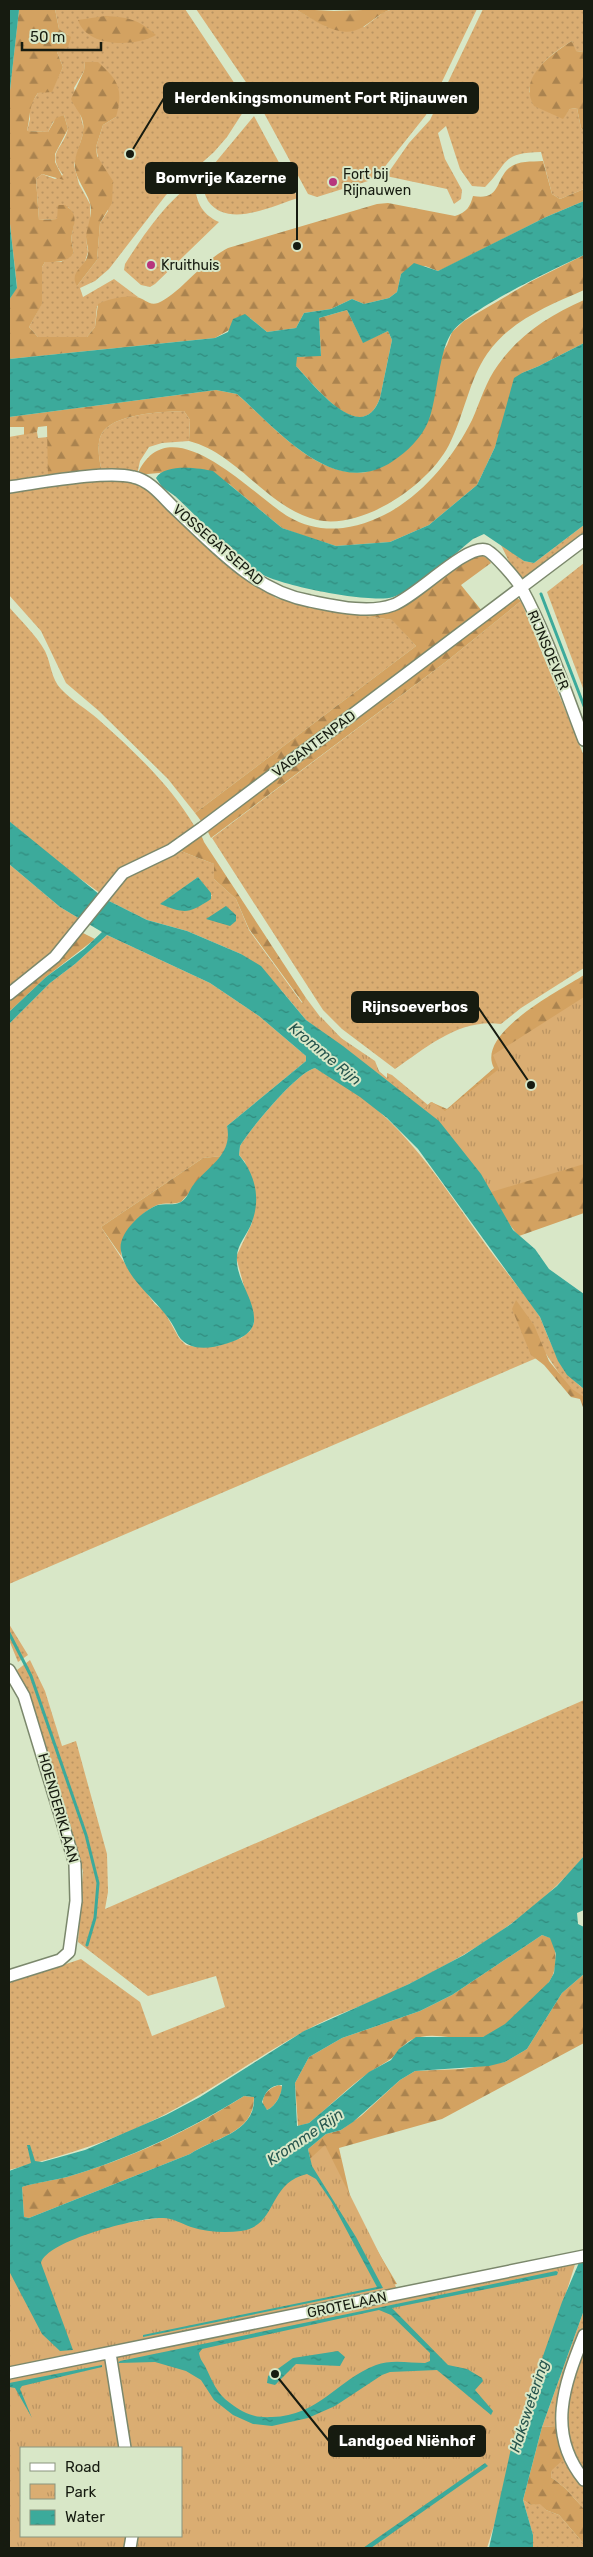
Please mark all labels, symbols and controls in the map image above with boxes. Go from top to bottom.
scale bar [22,20,101,52]
text: 50 m [30,28,65,46]
callout: Herdenkingsmonument Fort Rijnauwen [164,83,478,113]
text: Herdenkingsmonument Fort Rijnauwen [174,89,468,107]
callout: Bomvrije Kazerne [146,163,297,193]
place label: Fort bij Rijnauwen [343,166,411,199]
text: Bomvrije Kazerne [155,169,287,187]
marker: Fort bij Rijnauwen [327,176,339,188]
place label: Kruithuis [161,257,220,274]
marker: Kruithuis [145,259,157,271]
street label: VOSSEGATSEPAD [169,501,267,589]
street label: RIJNSOEVER [524,608,572,692]
street label: VAGANTENPAD [269,707,359,781]
callout: Rijnsoeverbos [352,992,478,1022]
text: Rijnsoeverbos [362,998,468,1016]
water label: Kromme Rijn [285,1019,365,1089]
street label: HOENDERIKLAAN [34,1751,82,1865]
water label: Kromme Rijn [263,2105,347,2169]
street label: GROTELAAN [306,2288,388,2322]
water label: Hakswetering [506,2357,552,2455]
callout: Landgoed Niënhof [329,2426,485,2456]
text: Landgoed Niënhof [339,2432,475,2450]
legend [20,2447,182,2537]
text: Road [65,2458,101,2476]
text: Park [65,2483,96,2501]
text: Water [65,2508,105,2526]

